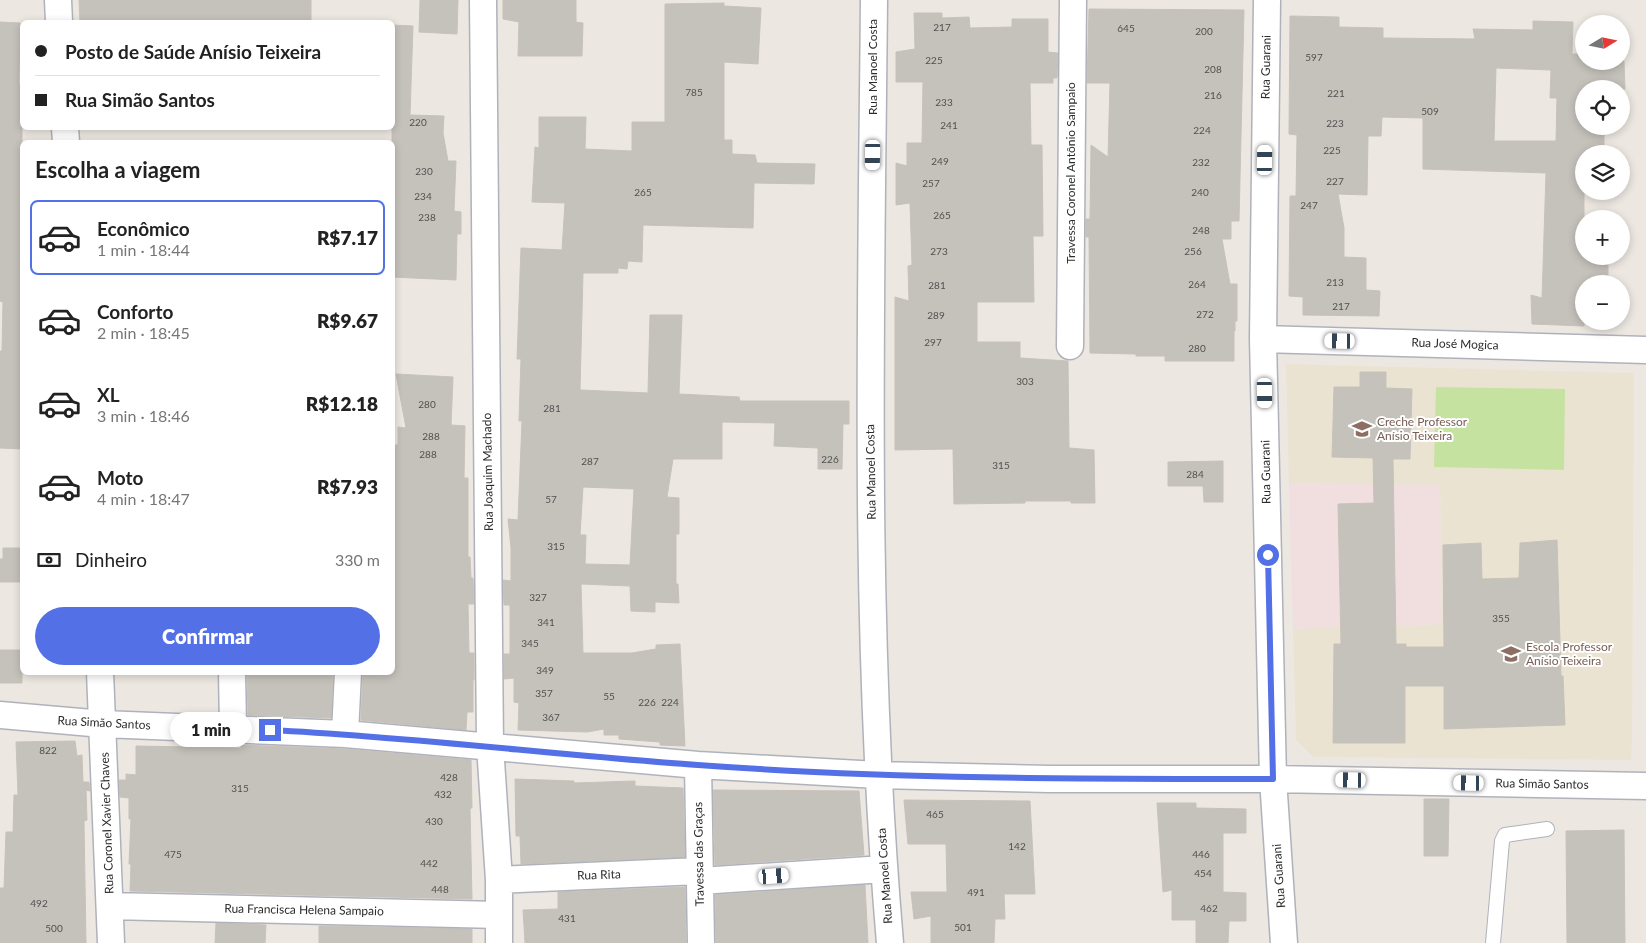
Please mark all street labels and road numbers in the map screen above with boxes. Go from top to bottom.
street label: Rua Manoel Costa [865,19,880,115]
street label: Rua Guarani [1257,35,1274,99]
street label: Travessa Coronel Antônio Sampaio [1063,82,1078,264]
street label: Rua José Mogica [1411,334,1499,353]
street label: Rua Joaquim Machado [479,413,496,531]
street label: Rua Manoel Costa [862,424,879,520]
street label: Rua Guarani [1257,440,1274,504]
street label: Rua Simão Santos [57,713,151,732]
street label: Rua Coronel Xavier Chaves [97,752,116,894]
street label: Rua Simão Santos [1495,775,1589,792]
street label: Travessa das Graças [690,802,707,906]
street label: Rua Manoel Costa [874,828,895,924]
street label: Rua Guarani [1269,843,1288,909]
street label: Rua Rita [577,866,621,883]
street label: Rua Francisca Helena Sampaio [224,901,384,918]

